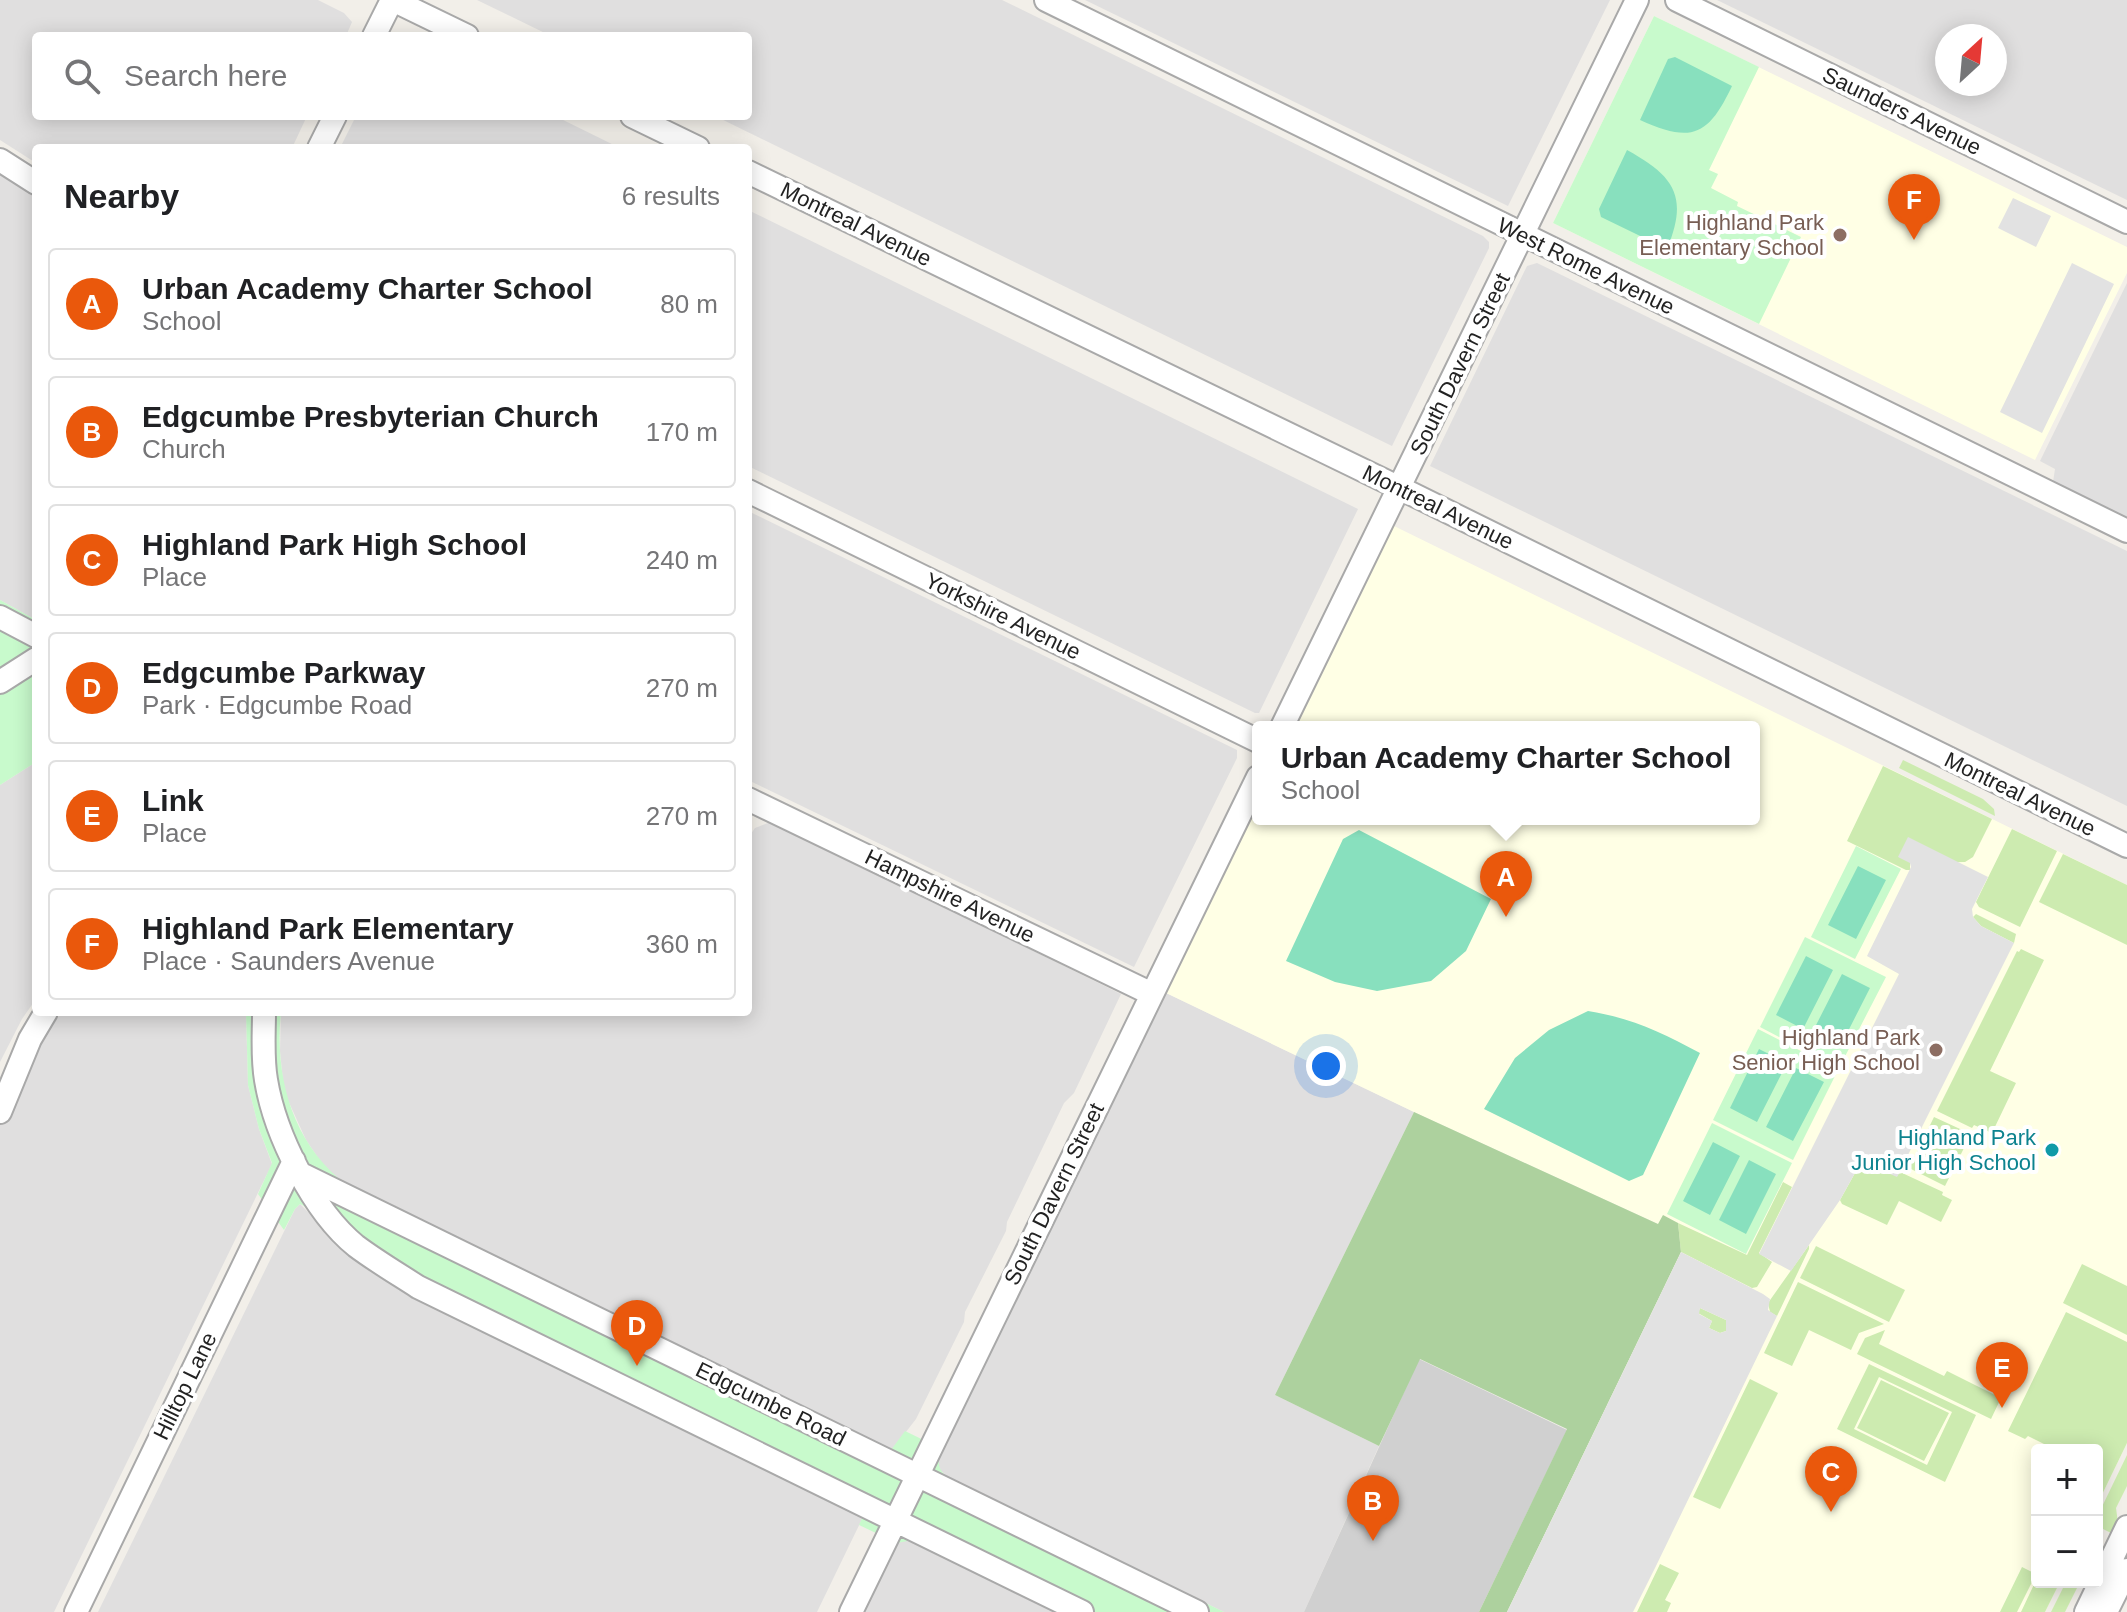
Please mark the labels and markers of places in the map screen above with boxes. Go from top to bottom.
pin: F [1888,174,1940,240]
place label: Highland Park Elementary School [1639,210,1825,260]
marker: Highland Park Elementary School [1831,226,1849,244]
pin: A [1480,851,1532,917]
place label: Highland Park Senior High School [1732,1025,1921,1075]
marker: Highland Park Senior High School [1927,1041,1945,1059]
place label: Highland Park Junior High School [1851,1125,2037,1175]
marker: Highland Park Junior High School [2043,1141,2061,1159]
pin: D [611,1300,663,1366]
pin: E [1976,1342,2028,1408]
pin: C [1805,1446,1857,1512]
pin: B [1347,1475,1399,1541]

